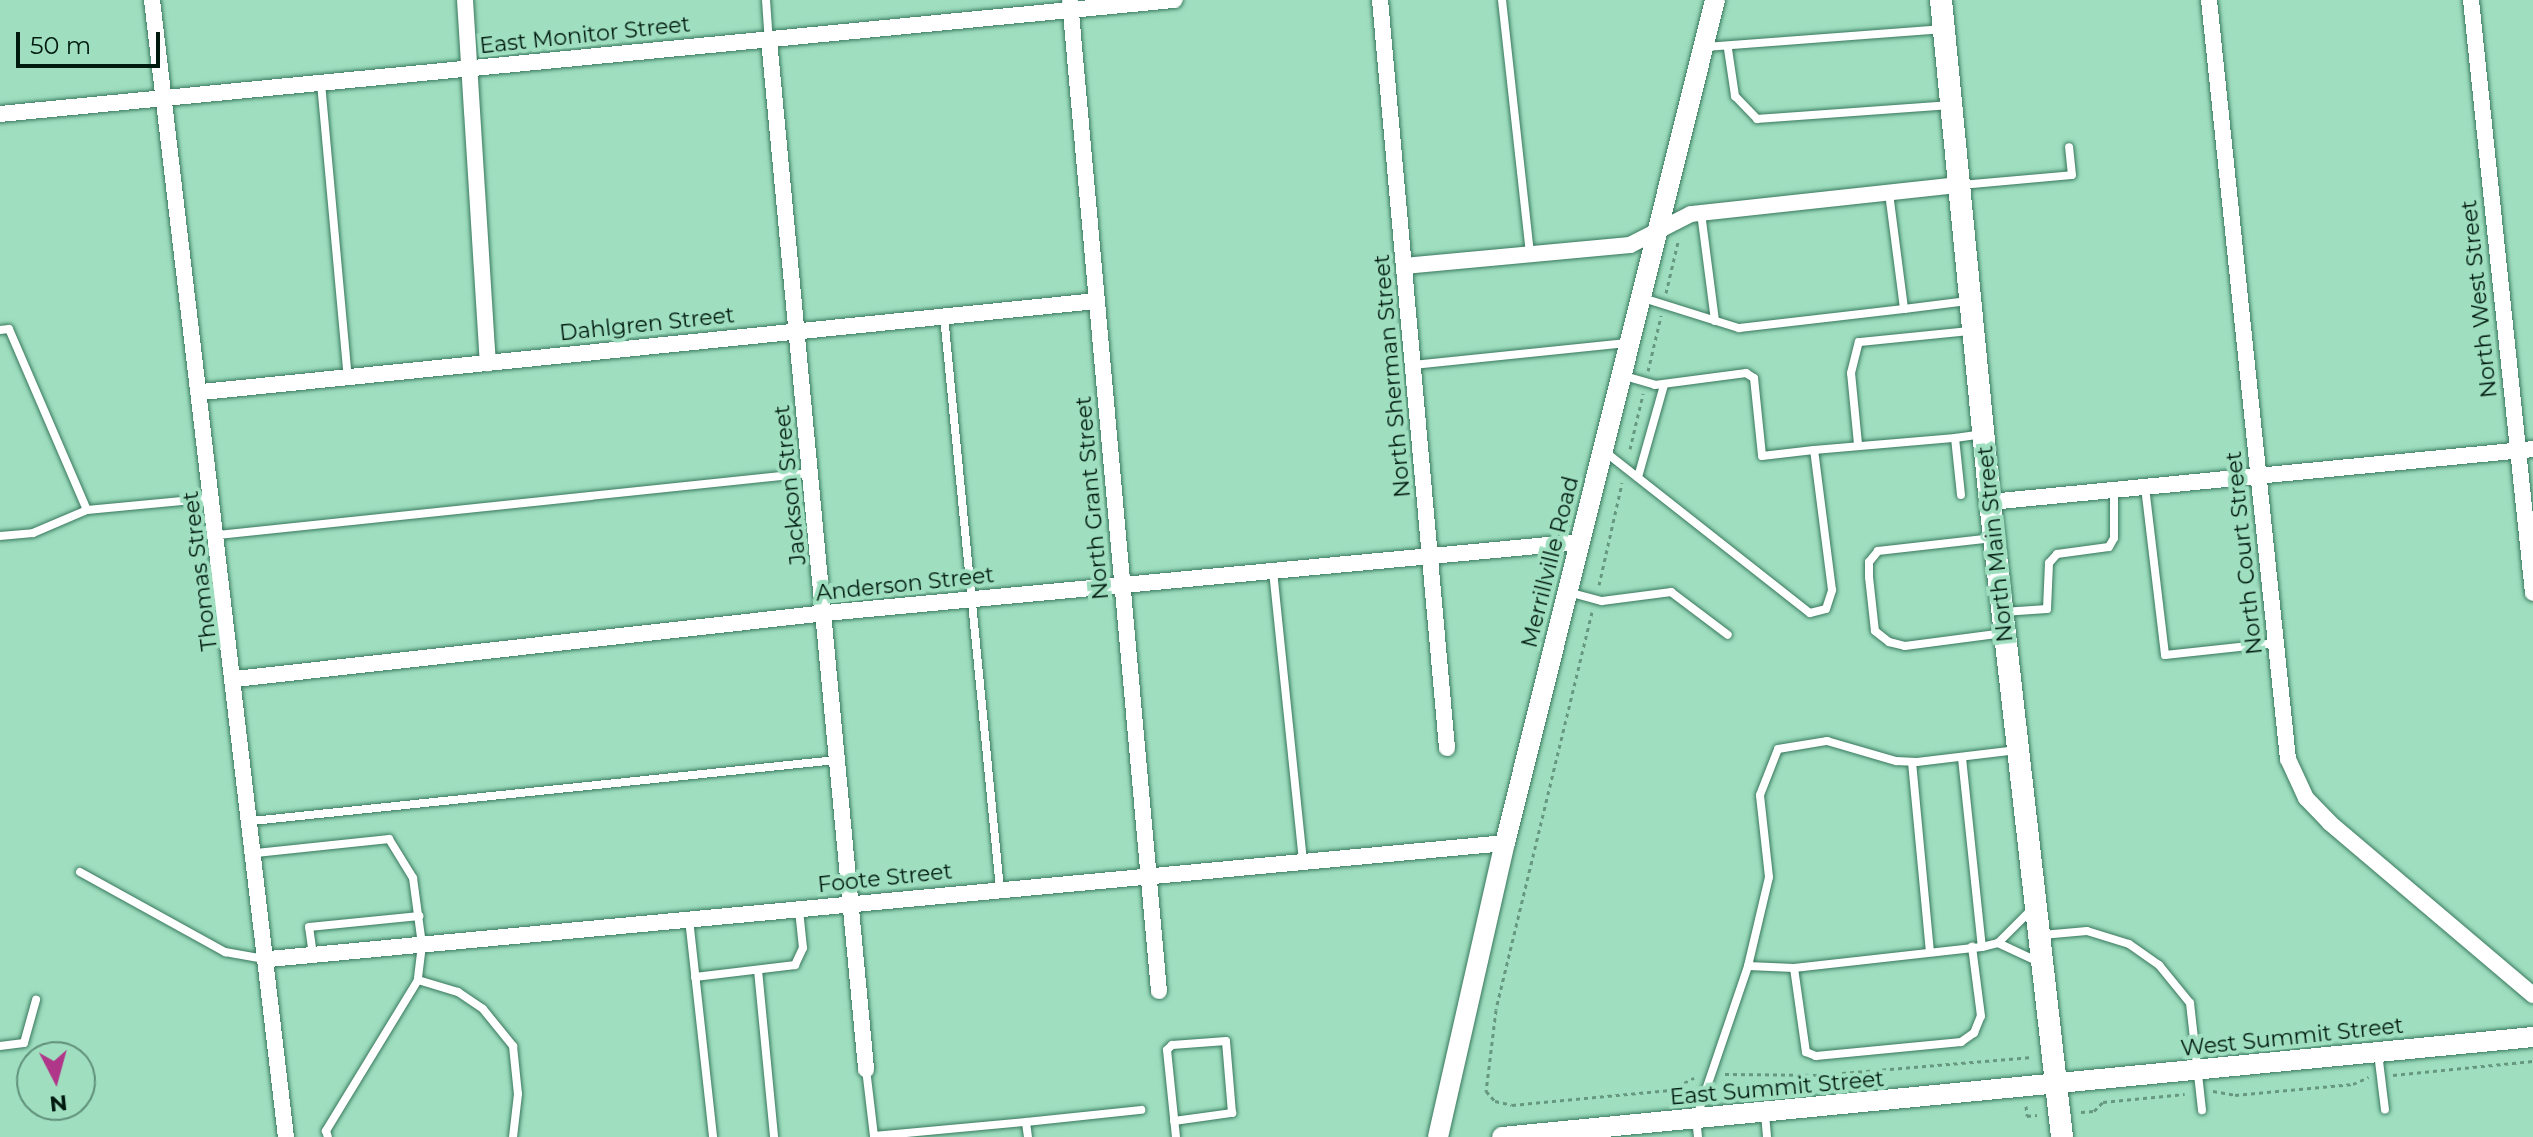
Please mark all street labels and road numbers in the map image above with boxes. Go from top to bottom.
street label: East Monitor Street [478,11,692,59]
street label: North West Street [2455,199,2503,399]
street label: North Sherman Street [1368,253,1416,499]
street label: Dahlgren Street [558,302,736,346]
street label: North Grant Street [1070,395,1114,601]
street label: Jackson Street [768,404,812,566]
street label: North Main Street [1972,444,2018,644]
street label: North Court Street [2220,450,2268,656]
street label: Merrillville Road [1516,474,1584,650]
street label: Thomas Street [177,490,223,652]
street label: Anderson Street [814,562,996,606]
street label: Foote Street [816,858,954,898]
street label: West Summit Street [2179,1012,2405,1062]
street label: East Summit Street [1669,1065,1885,1111]

